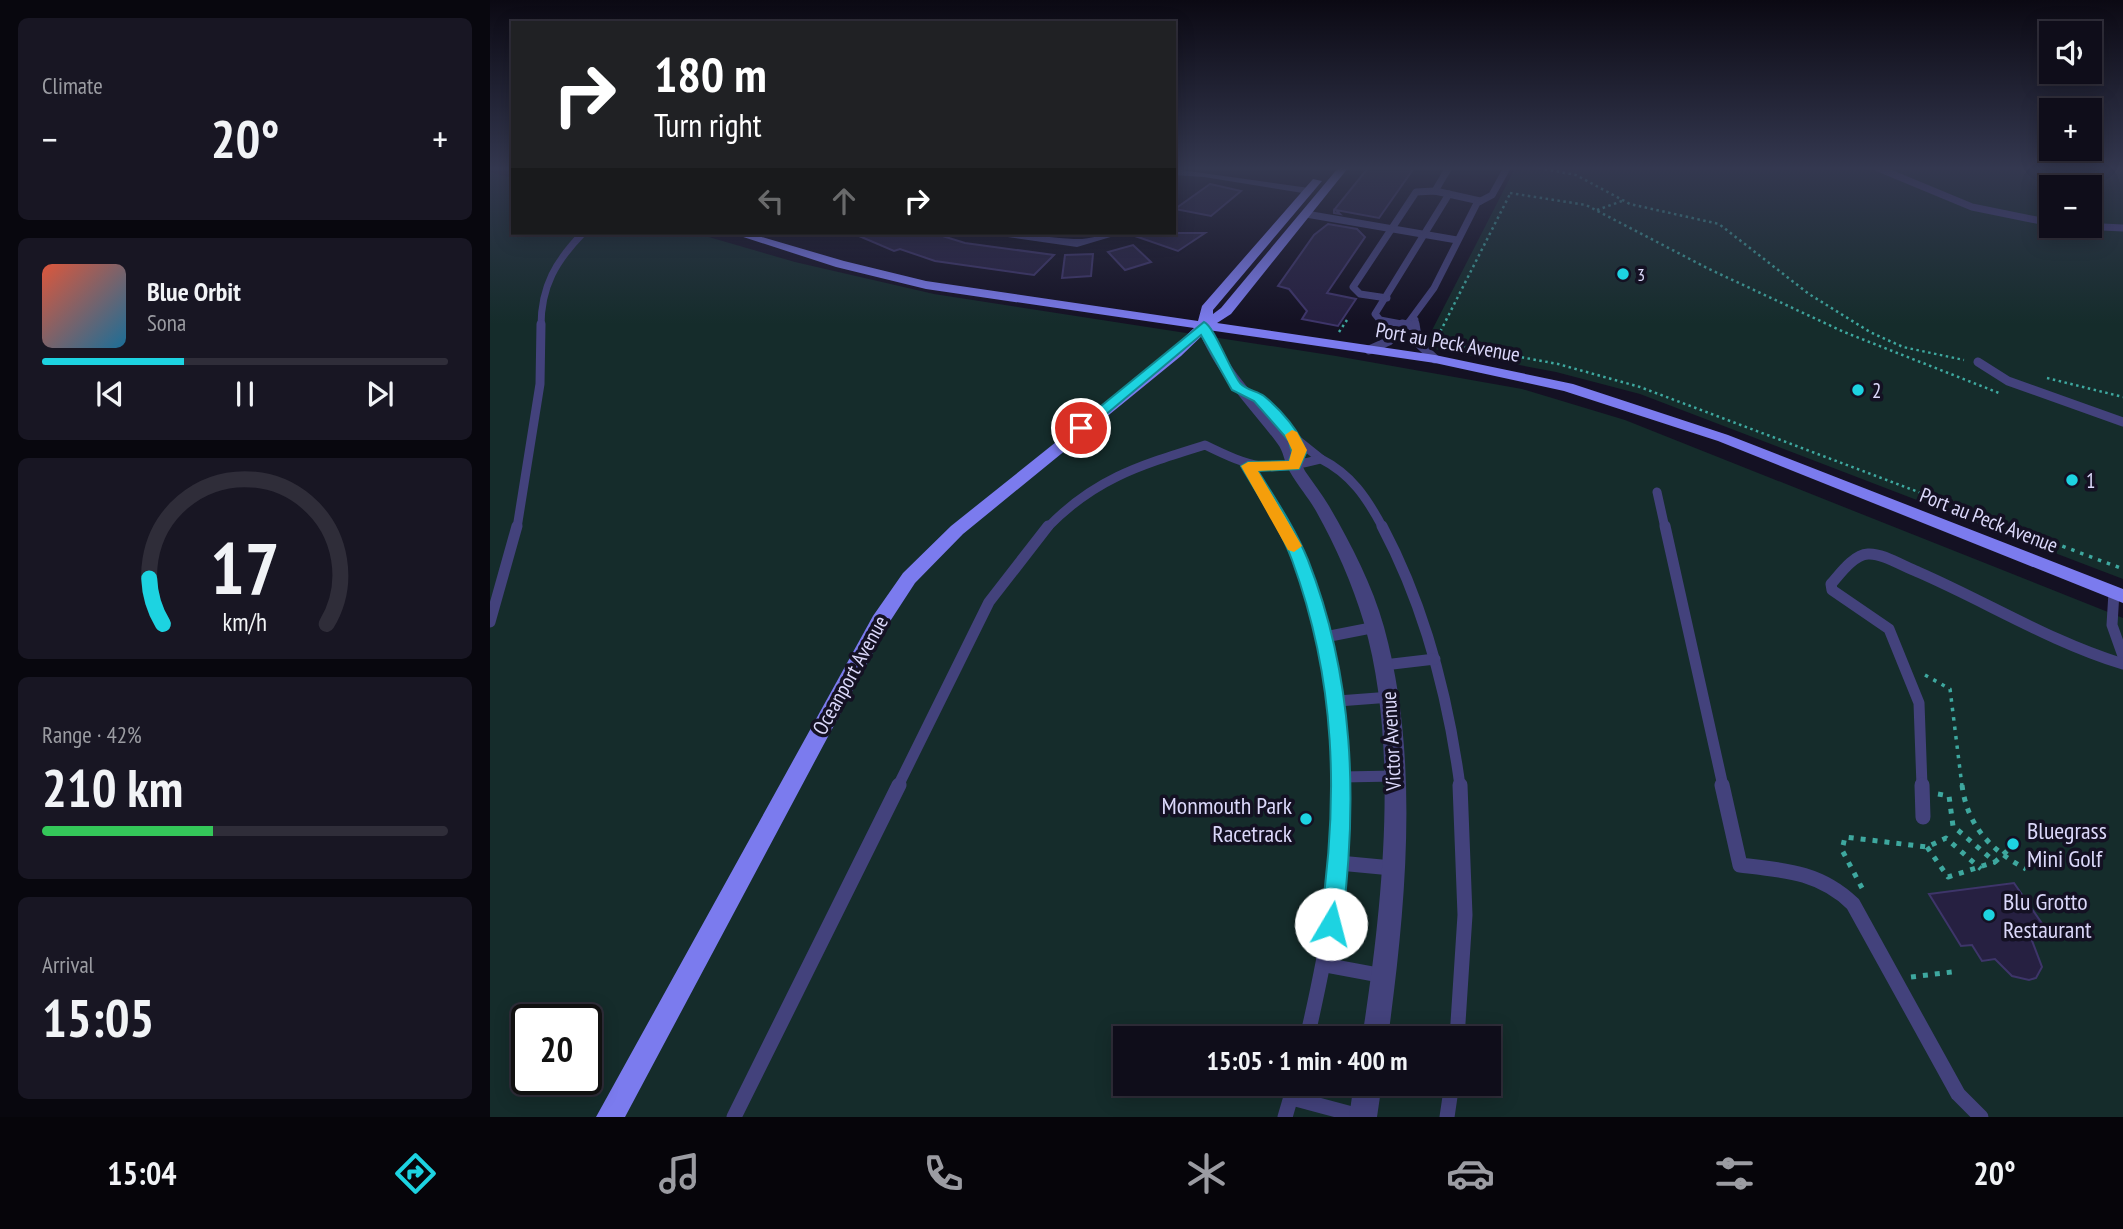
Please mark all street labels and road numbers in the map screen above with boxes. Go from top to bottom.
street label: Port au Peck Avenue [1374,316,1522,368]
street label: Port au Peck Avenue [1916,481,2062,559]
street label: Oceanport Avenue [806,611,894,739]
street label: Victor Avenue [1375,691,1407,792]

